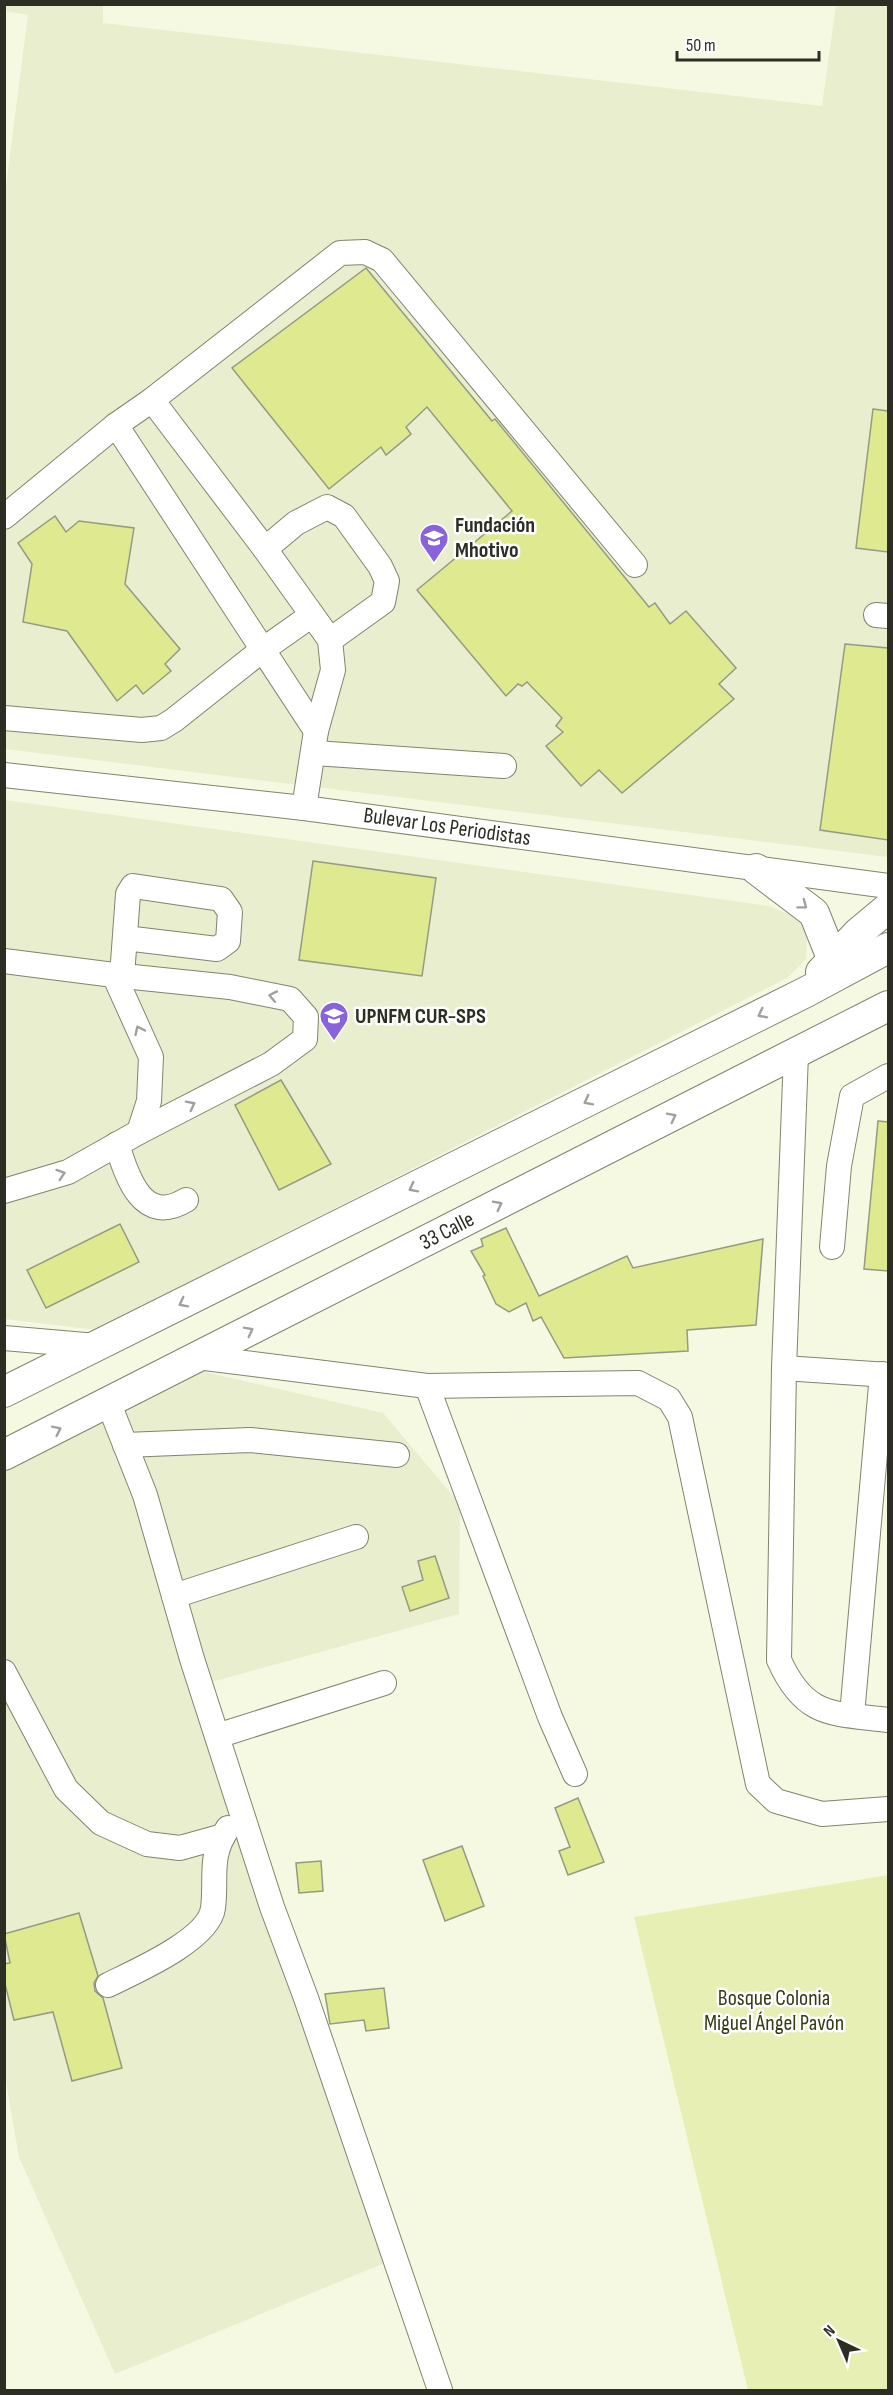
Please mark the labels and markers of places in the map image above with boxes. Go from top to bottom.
place label: Fundación Mhotivo [455,512,535,564]
school or university icon: Fundación Mhotivo [418,522,450,564]
school or university icon: UPNFM CUR-SPS [318,1000,350,1042]
place label: UPNFM CUR-SPS [355,1003,486,1030]

